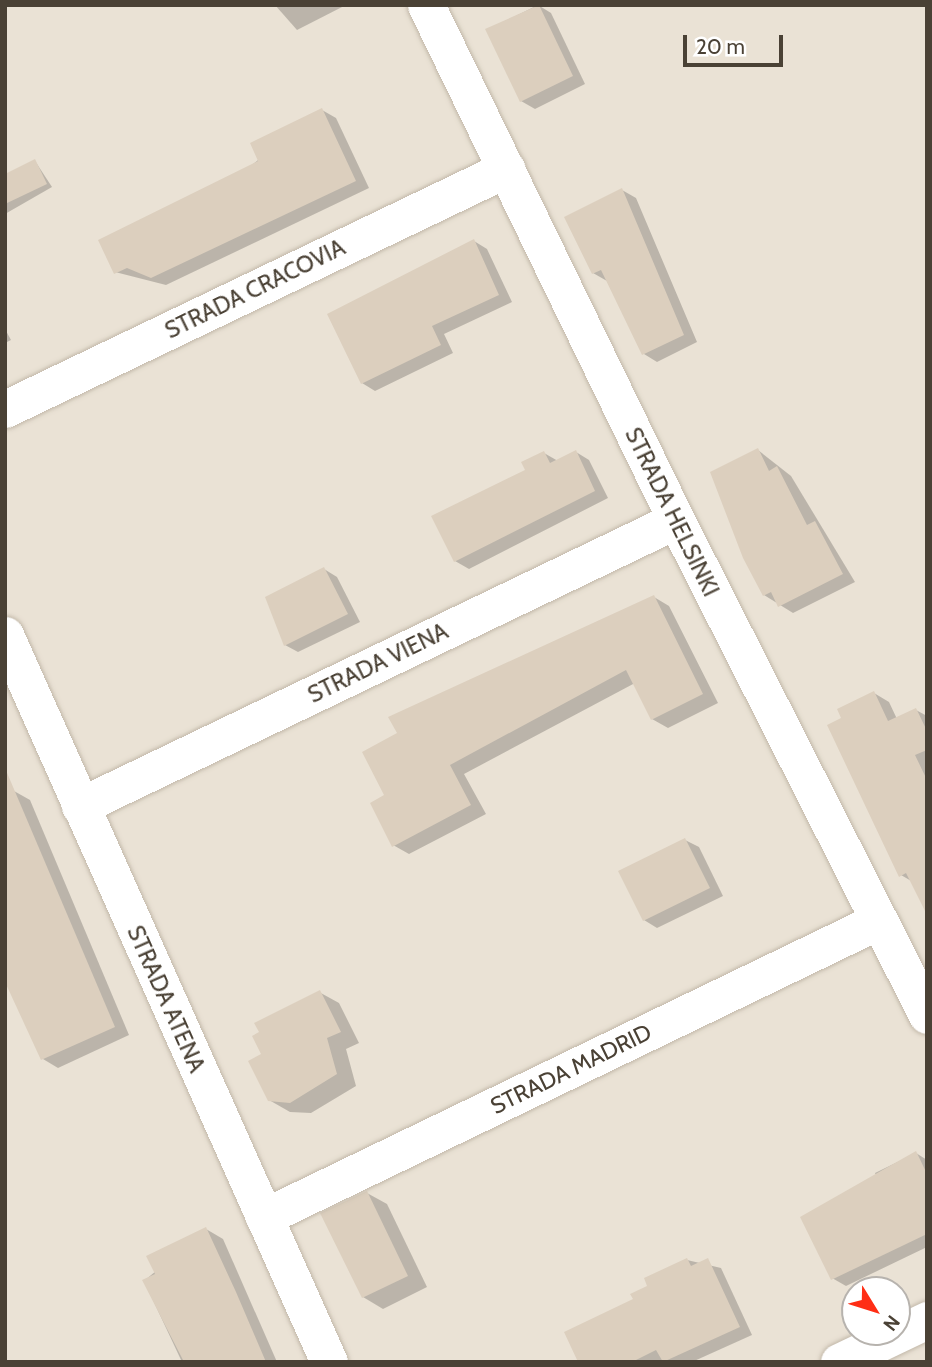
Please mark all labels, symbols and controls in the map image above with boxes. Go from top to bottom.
scale bar [687,21,787,65]
text: 20 m [696,34,745,59]
street label: STRADA CRACOVIA [161,233,349,345]
street label: STRADA HELSINKI [619,423,725,601]
street label: STRADA VIENA [303,617,453,709]
street label: STRADA ATENA [121,921,211,1077]
street label: STRADA MADRID [486,1018,656,1120]
north arrow [841,1276,911,1346]
text: N [878,1311,905,1335]

